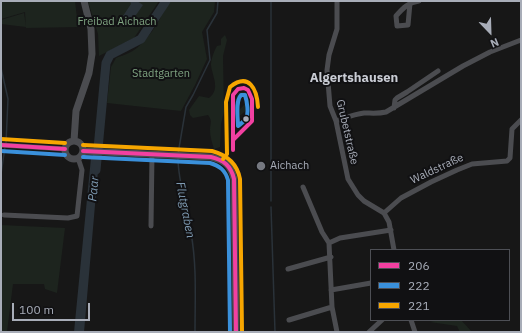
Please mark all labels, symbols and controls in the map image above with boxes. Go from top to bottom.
north arrow [470,12,510,52]
park label: Freibad Aichach [77,15,157,29]
text: N [488,35,501,51]
park label: Stadtgarten [132,67,190,81]
district label: Algertshausen [310,70,398,86]
street label: Grubetstraße [333,98,361,166]
unlabelled marker [241,114,251,124]
street label: Waldstraße [408,151,466,187]
place label: Aichach [270,159,309,173]
marker: Aichach [255,160,267,172]
water label: Paar [86,176,102,202]
water label: Flutgraben [172,181,198,239]
legend [370,249,510,321]
text: 206 [408,258,430,273]
text: 222 [408,278,430,293]
scale bar [14,295,92,321]
text: 221 [408,298,430,313]
text: 100 m [19,302,54,317]

